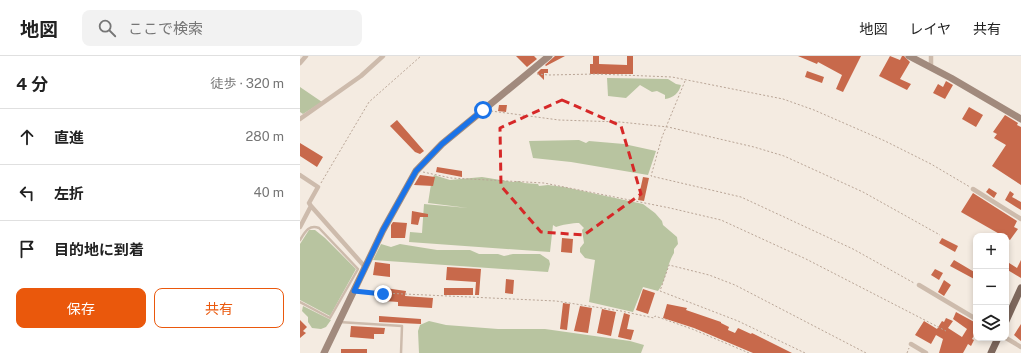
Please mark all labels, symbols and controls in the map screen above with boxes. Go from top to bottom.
search box [82,10,362,46]
icon: search [96,17,118,39]
text: 地図 [20,18,58,40]
text: ここで検索 [128,20,203,37]
text: 地図 [859,21,887,37]
text: レイヤ [909,21,951,37]
text: 共有 [973,21,1001,37]
text: 4 分 [16,74,48,94]
text: 徒歩 · 320 m [210,76,284,91]
route start [474,101,492,119]
icon: ahead [16,126,38,148]
text: 直進 [54,129,84,146]
text: 280 m [246,129,284,144]
icon: left [16,182,38,204]
text: 左折 [54,185,84,202]
text: 40 m [253,185,284,200]
map controls [973,233,1009,341]
button: + [973,233,1009,269]
icon: arrive [16,238,38,260]
text: 目的地に到着 [54,241,144,258]
button: − [973,269,1009,305]
route end [374,285,392,303]
button: 保存 [16,288,146,328]
button: 共有 [154,288,284,328]
button: layers [973,305,1009,341]

